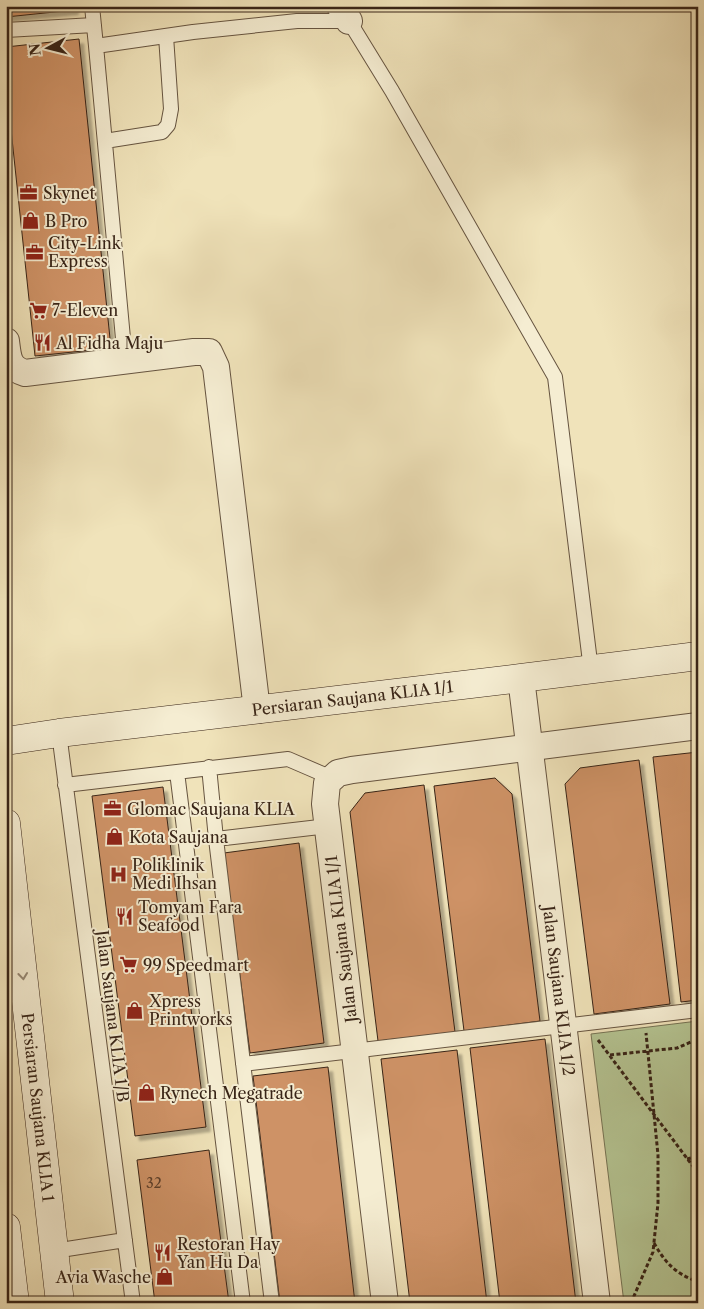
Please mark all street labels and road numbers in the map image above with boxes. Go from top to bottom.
street label: Persiaran Saujana KLIA 1/1 [251,676,454,720]
street label: Jalan Saujana KLIA 1/1 [321,854,362,1027]
street label: Jalan Saujana KLIA 1/2 [538,902,579,1077]
street label: Jalan Saujana KLIA 1/B [92,926,133,1103]
street label: Persiaran Saujana KLIA 1 [17,1012,59,1203]

